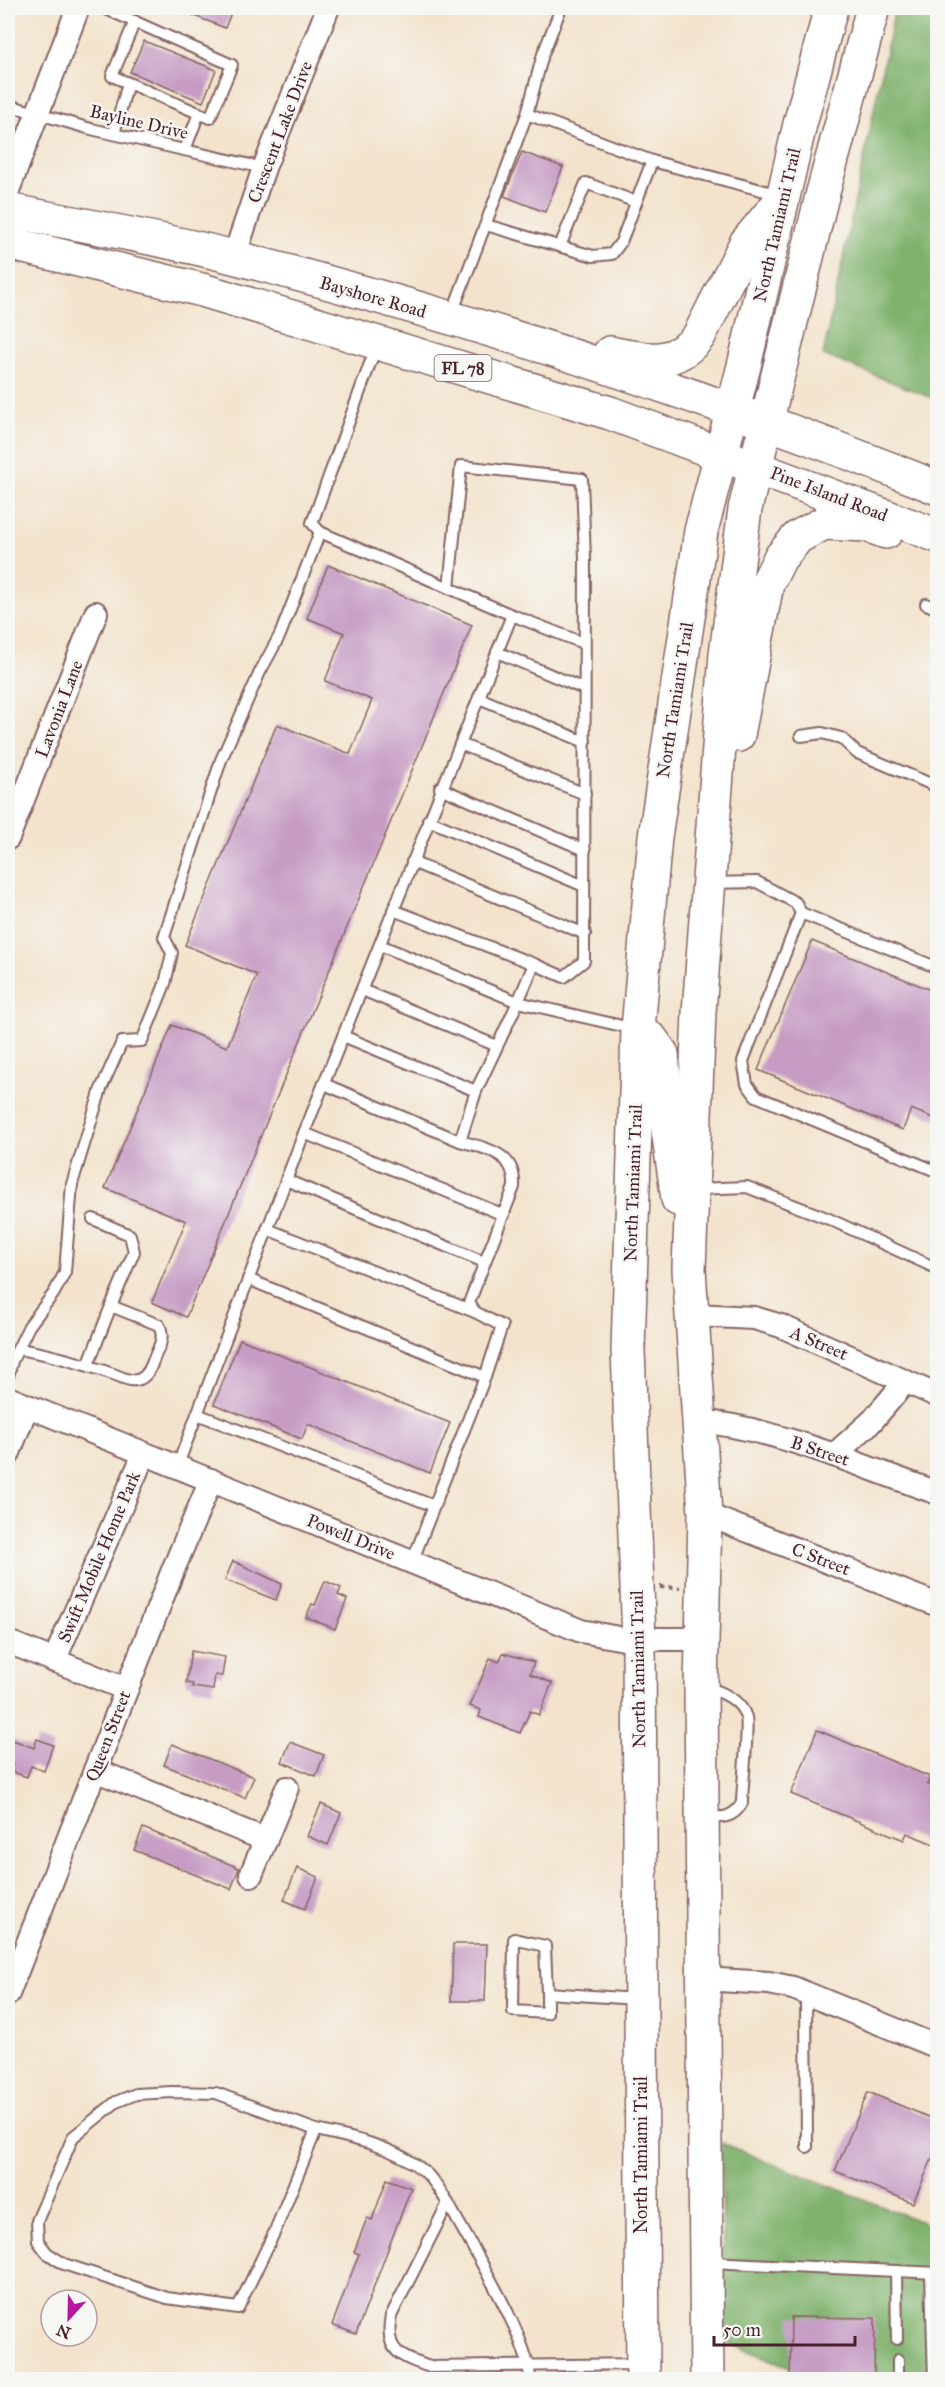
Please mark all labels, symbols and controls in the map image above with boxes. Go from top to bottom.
street label: Crescent Lake Drive [243,58,317,206]
street label: Bayline Drive [88,100,190,144]
street label: North Tamiami Trail [749,146,805,304]
street label: Bayshore Road [317,271,429,323]
road number: FL 78 [434,355,492,381]
street label: Pine Island Road [767,462,891,526]
street label: North Tamiami Trail [652,620,698,780]
street label: Lavonia Lane [30,657,88,761]
street label: North Tamiami Trail [619,1104,647,1262]
street label: A Street [786,1321,852,1365]
street label: B Street [788,1431,853,1471]
street label: Swift Mobile Home Park [53,1467,145,1646]
street label: Powell Drive [304,1509,398,1565]
street label: C Street [789,1538,854,1580]
street label: North Tamiami Trail [626,1590,650,1748]
street label: Queen Street [81,1687,136,1785]
street label: North Tamiami Trail [630,2076,652,2234]
north arrow [39,2288,99,2348]
scale bar [714,2309,855,2347]
text: 50 m [723,2319,761,2341]
text: N [53,2320,73,2343]

